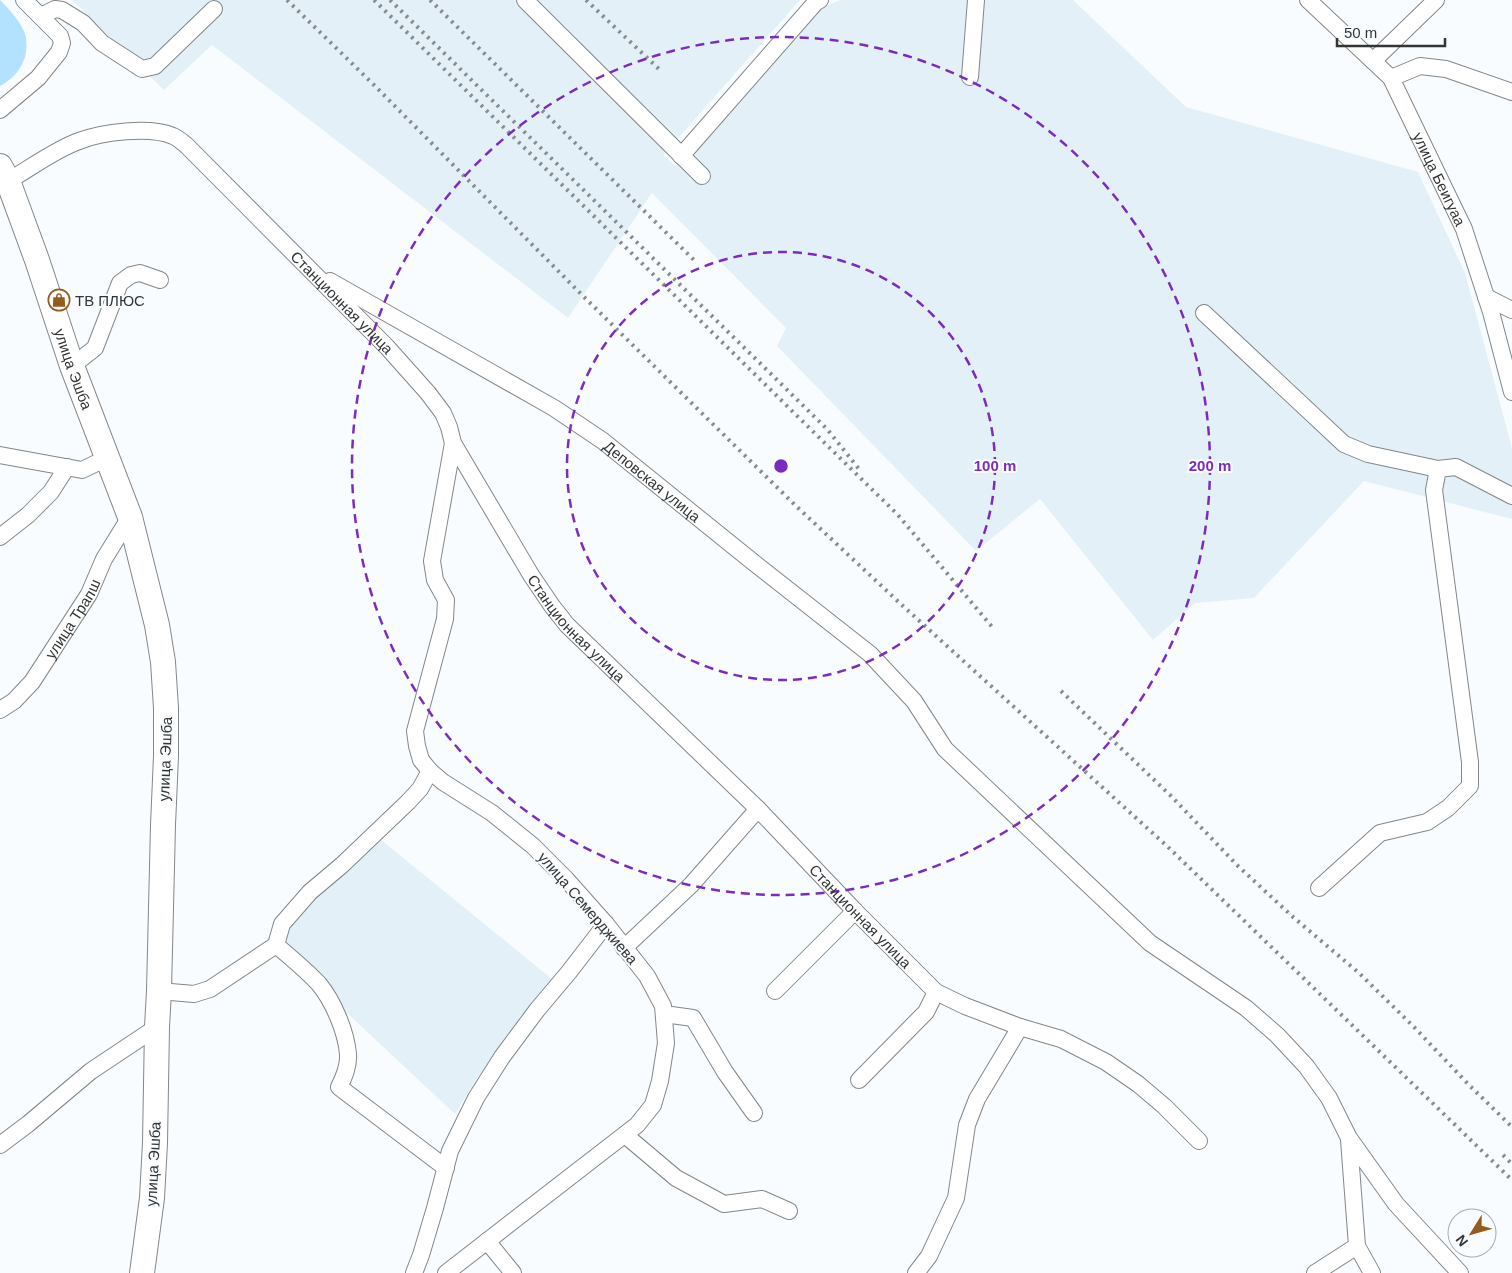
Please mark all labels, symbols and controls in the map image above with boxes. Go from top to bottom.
scale bar [1337,15,1444,47]
text: 50 m [1344,24,1377,41]
street label: улица Беигуаа [1410,130,1470,229]
street label: Станционная улица [288,247,398,358]
shop icon: ТВ ПЛЮС [47,288,71,312]
place label: ТВ ПЛЮС [75,292,145,309]
street label: улица Эшба [52,326,97,412]
street label: Деповская улица [601,437,705,525]
centre of rings [772,457,790,475]
text: 100 m [974,457,1016,474]
text: 200 m [1189,457,1231,474]
street label: Станционная улица [525,571,629,685]
street label: улица Трапш [41,576,103,662]
street label: улица Эшба [155,716,175,802]
street label: улица Семерджиева [535,849,642,968]
street label: Станционная улица [806,861,916,972]
street label: улица Эшба [142,1121,164,1207]
north arrow [1447,1208,1497,1258]
text: N [1452,1232,1471,1250]

